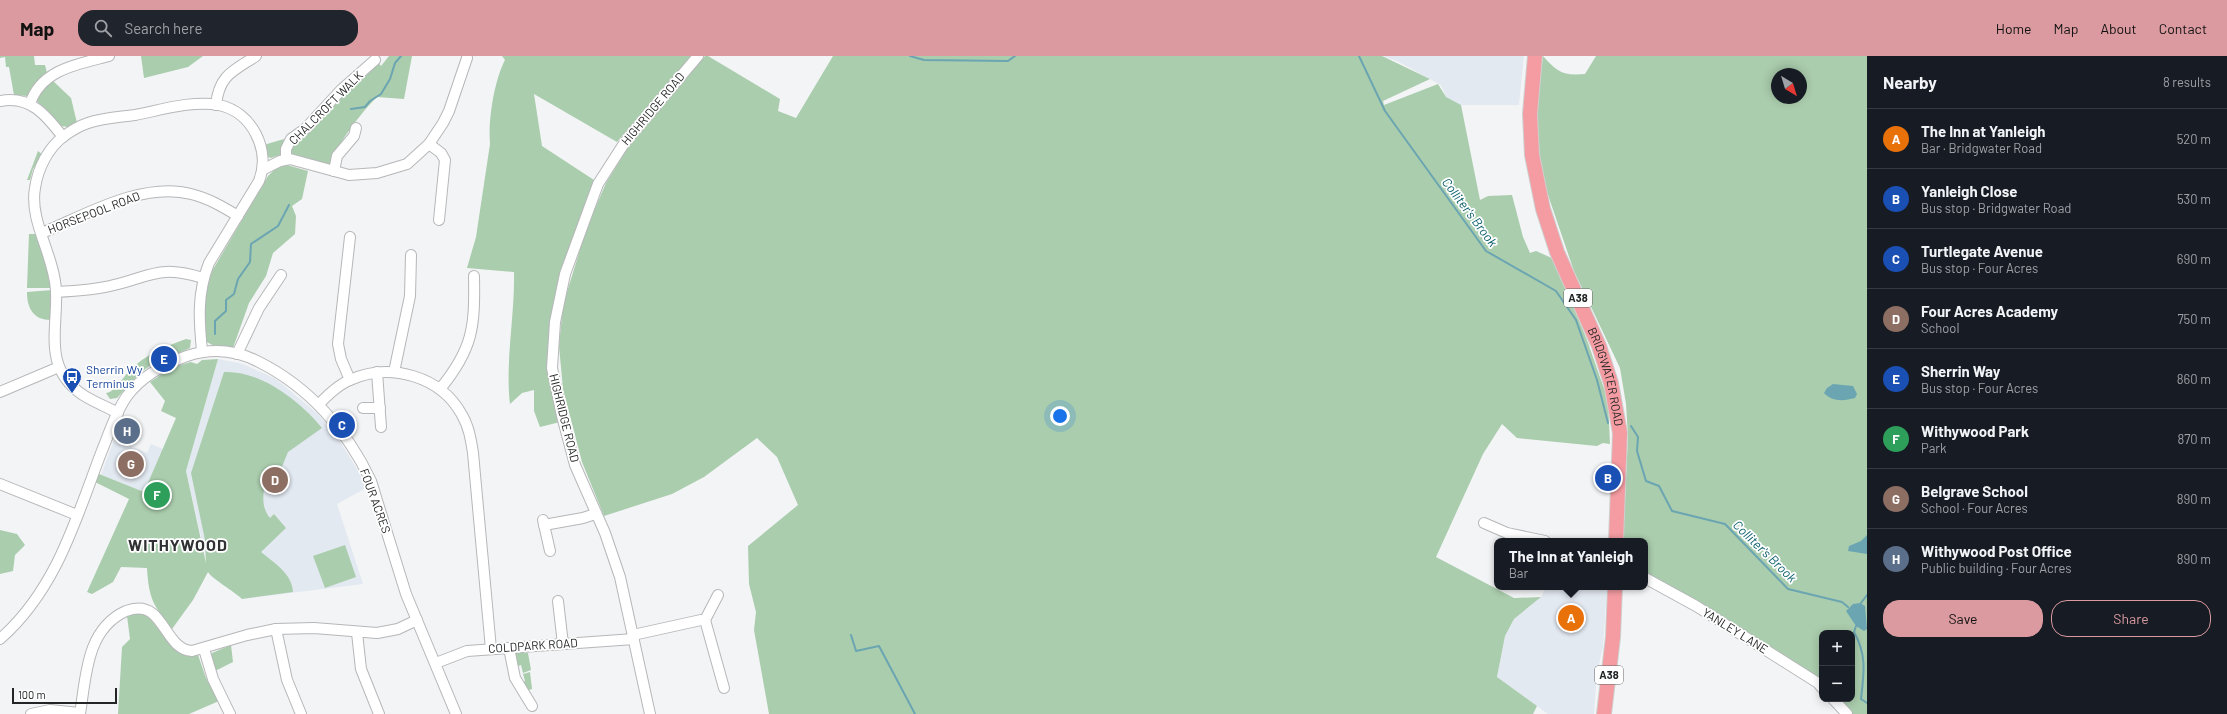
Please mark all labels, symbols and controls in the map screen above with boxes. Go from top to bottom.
search box [78,10,358,46]
text: Map [20,17,54,40]
icon: search [92,17,114,39]
text: Search here [124,19,202,37]
text: Home [1996,20,2032,37]
text: Map [2054,20,2078,37]
text: About [2100,20,2137,37]
text: Contact [2159,20,2207,37]
street label: CHALCROFT WALK [286,67,365,147]
north arrow [1771,68,1807,104]
street label: HIGHRIDGE ROAD [618,69,687,148]
text: Nearby [1883,72,1937,92]
text: 8 results [2163,74,2211,90]
text: The Inn at Yanleigh [1921,122,2046,140]
text: A [1892,131,1900,147]
text: 520 m [2177,131,2211,147]
text: Bar · Bridgwater Road [1921,140,2042,156]
water label: Colliter's Brook [1439,174,1501,250]
text: Yanleigh Close [1921,182,2017,200]
street label: HORSEPOOL ROAD [46,188,142,236]
text: B [1892,191,1900,207]
text: 530 m [2177,191,2211,207]
text: Bus stop · Bridgwater Road [1921,200,2071,216]
text: Turtlegate Avenue [1921,242,2043,260]
text: C [1892,251,1900,267]
text: 690 m [2177,251,2211,267]
text: Bus stop · Four Acres [1921,260,2038,276]
road number: A38 [1564,289,1592,307]
text: Four Acres Academy [1921,302,2058,320]
text: D [1892,311,1900,327]
text: 750 m [2177,311,2211,327]
text: School [1921,320,1959,336]
street label: BRIDGWATER ROAD [1586,325,1627,427]
pin: E [151,344,177,374]
place label: Sherrin Wy Terminus [86,362,143,390]
text: Sherrin Way [1921,362,2000,380]
bus stop icon: Sherrin Wy Terminus [61,366,83,394]
text: E [1892,371,1900,387]
text: 860 m [2177,371,2211,387]
street label: HIGHRIDGE ROAD [547,372,583,463]
text: Bus stop · Four Acres [1921,380,2038,396]
your location [1050,406,1070,426]
pin: C [329,410,355,440]
pin: H [114,416,140,446]
text: Withywood Park [1921,422,2029,440]
text: F [1892,431,1900,447]
text: 870 m [2177,431,2211,447]
text: Park [1921,440,1947,456]
pin: G [118,449,144,479]
pin: B [1595,463,1621,493]
pin: D [262,465,288,495]
street label: FOUR ACRES [358,466,394,535]
pin: F [144,480,170,510]
text: Belgrave School [1921,482,2028,500]
text: G [1892,491,1900,507]
text: 890 m [2177,491,2211,507]
text: School · Four Acres [1921,500,2028,516]
water label: Colliter's Brook [1730,517,1801,586]
district label: WITHYWOOD [128,535,228,554]
popup [1494,538,1648,590]
text: Withywood Post Office [1921,542,2072,560]
text: The Inn at Yanleigh [1509,547,1633,565]
text: H [1892,551,1900,567]
text: 890 m [2177,551,2211,567]
text: Public building · Four Acres [1921,560,2072,576]
text: Bar [1509,565,1528,581]
button: Save [1883,600,2043,637]
button: Share [2051,600,2211,637]
pin: A [1558,603,1584,633]
street label: YANLEY LANE [1700,605,1771,656]
map controls [1819,630,1855,702]
button: + [1819,630,1855,666]
street label: COLDPARK ROAD [488,635,578,655]
road number: A38 [1595,666,1623,684]
button: − [1819,666,1855,702]
scale bar [12,686,117,705]
text: 100 m [18,688,46,701]

